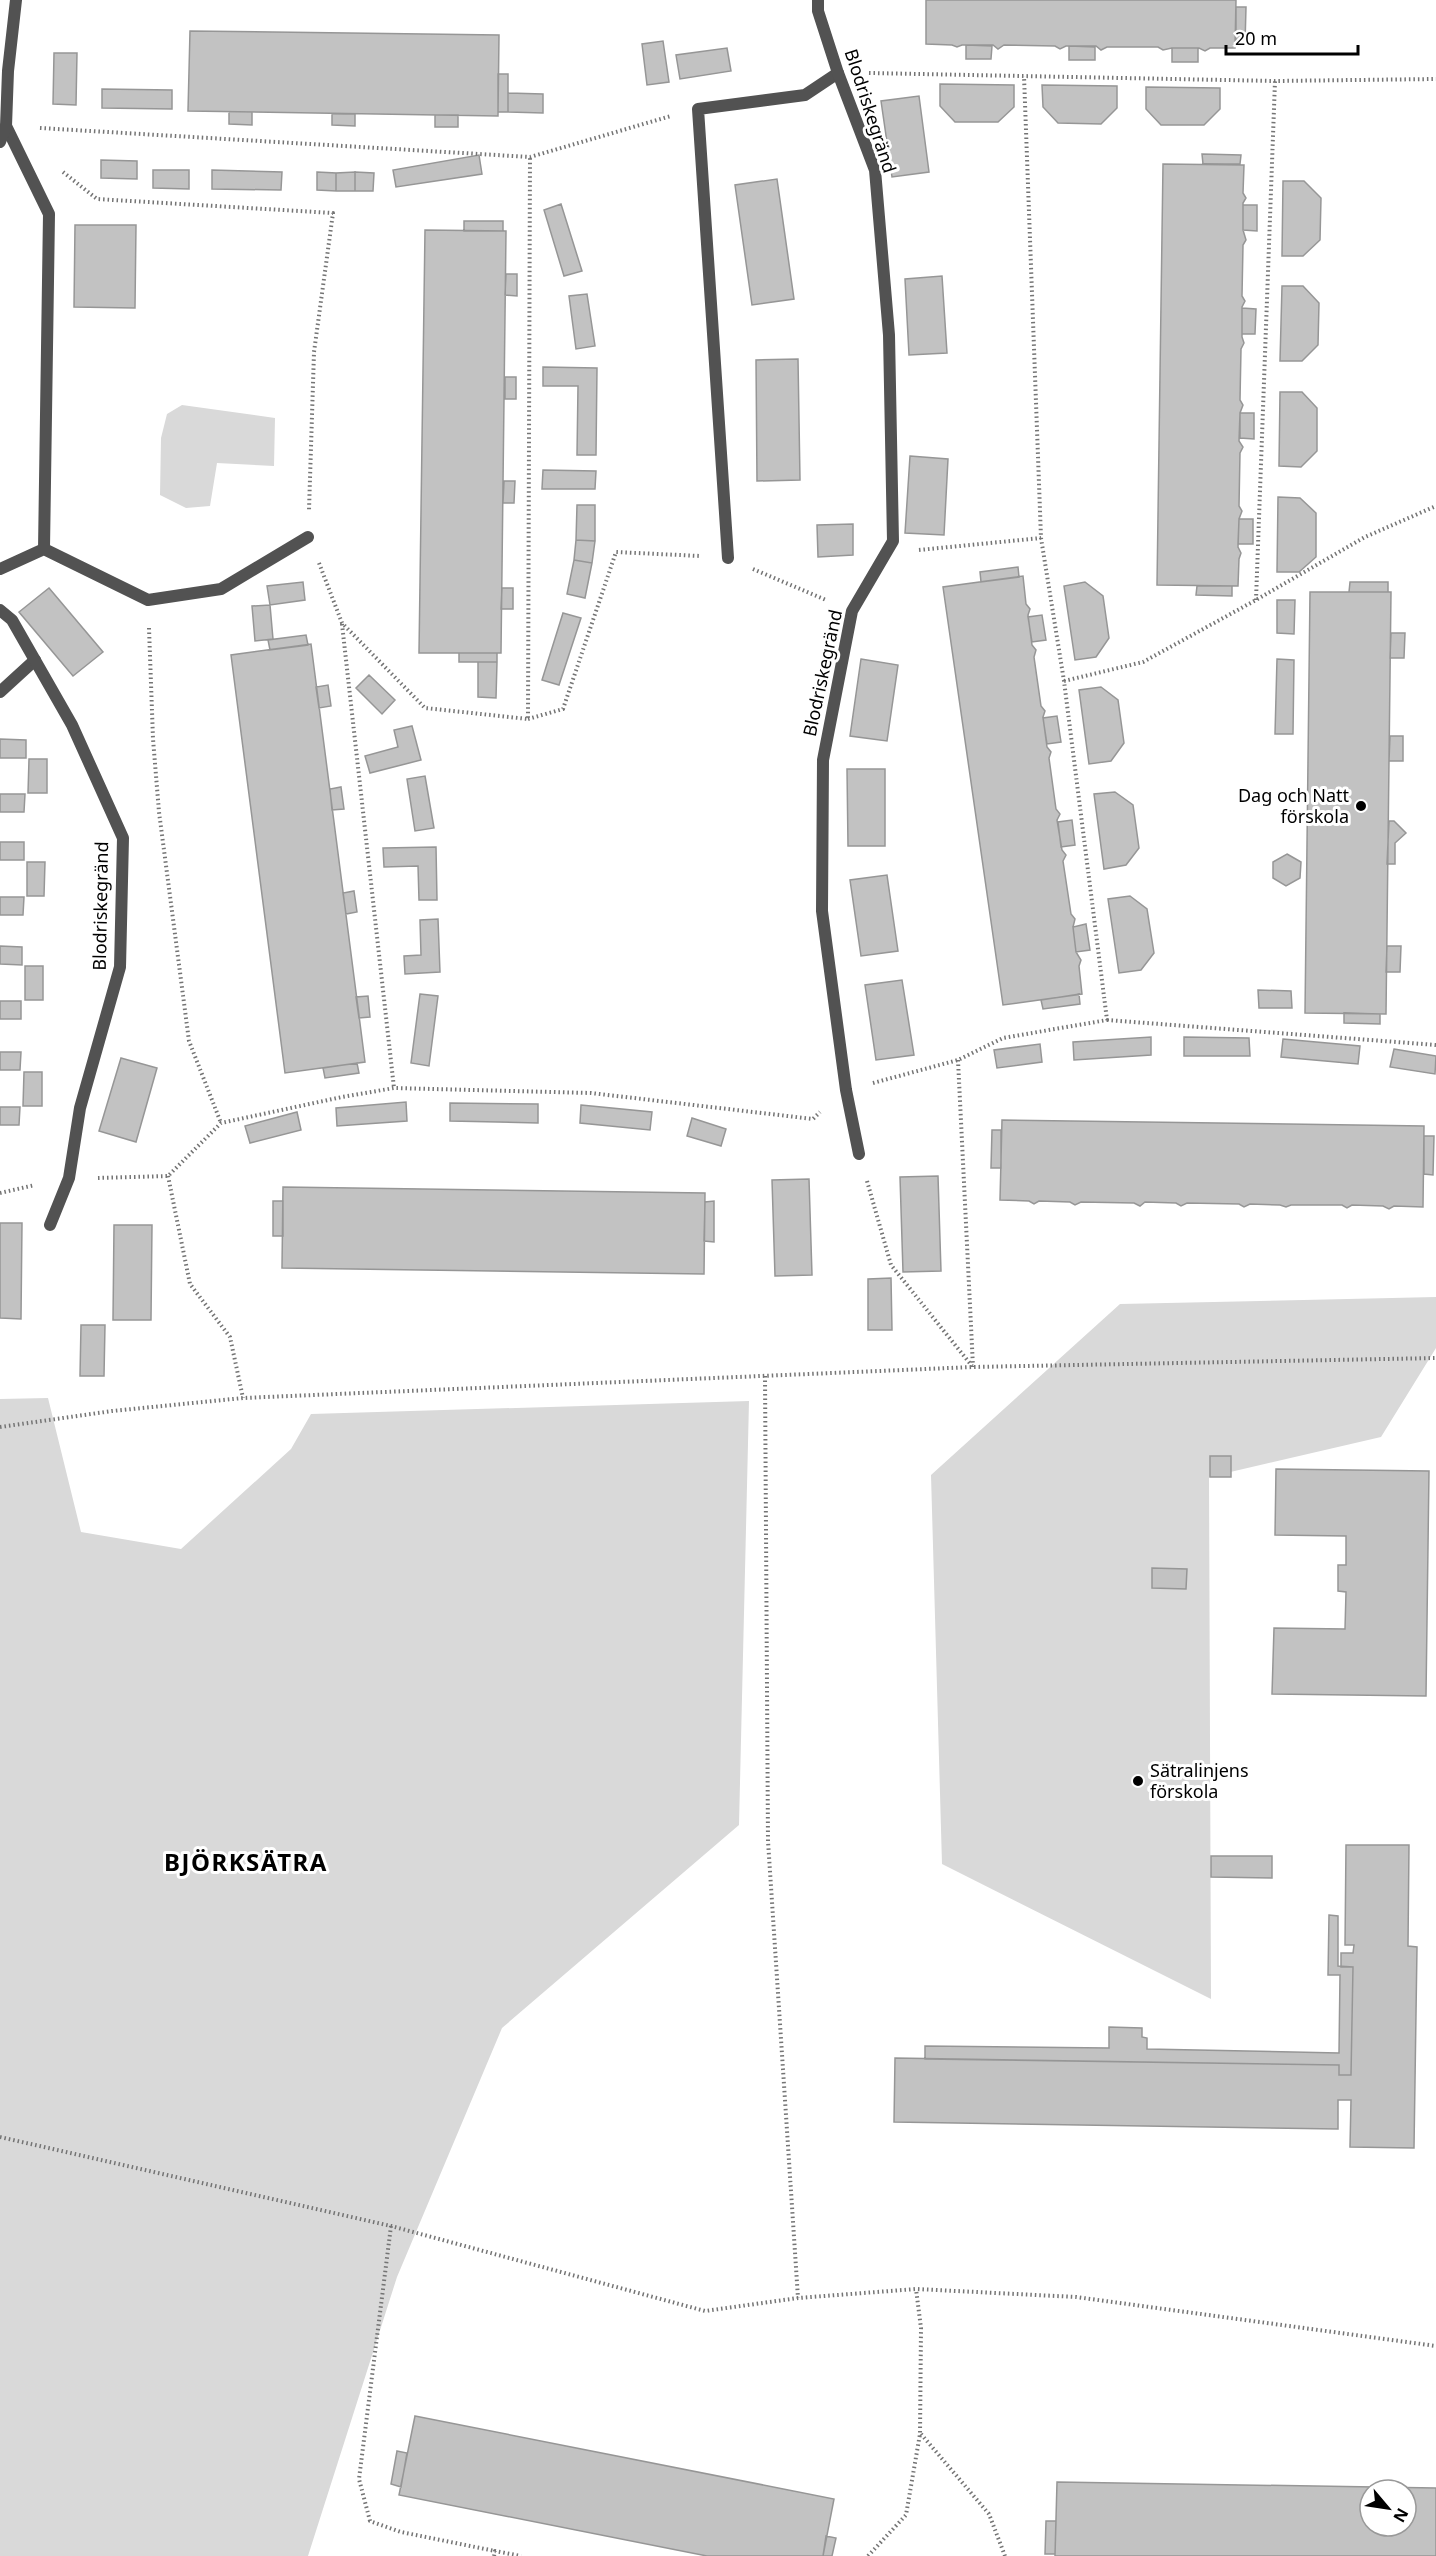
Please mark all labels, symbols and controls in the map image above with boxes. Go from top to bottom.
scale bar [1226,18,1358,56]
text: 20 m [1235,26,1277,50]
street label: Blodriskegränd [840,46,902,176]
street label: Blodriskegränd [797,607,847,738]
place label: Dag och Natt förskola [1238,783,1349,828]
marker: Dag och Natt förskola [1354,799,1368,813]
street label: Blodriskegränd [87,841,113,971]
place label: Sätralinjens förskola [1150,1758,1249,1803]
marker: Sätralinjens förskola [1131,1774,1145,1788]
district label: BJÖRKSÄTRA [164,1845,328,1878]
north arrow [1358,2478,1418,2538]
text: N [1388,2504,1414,2526]

